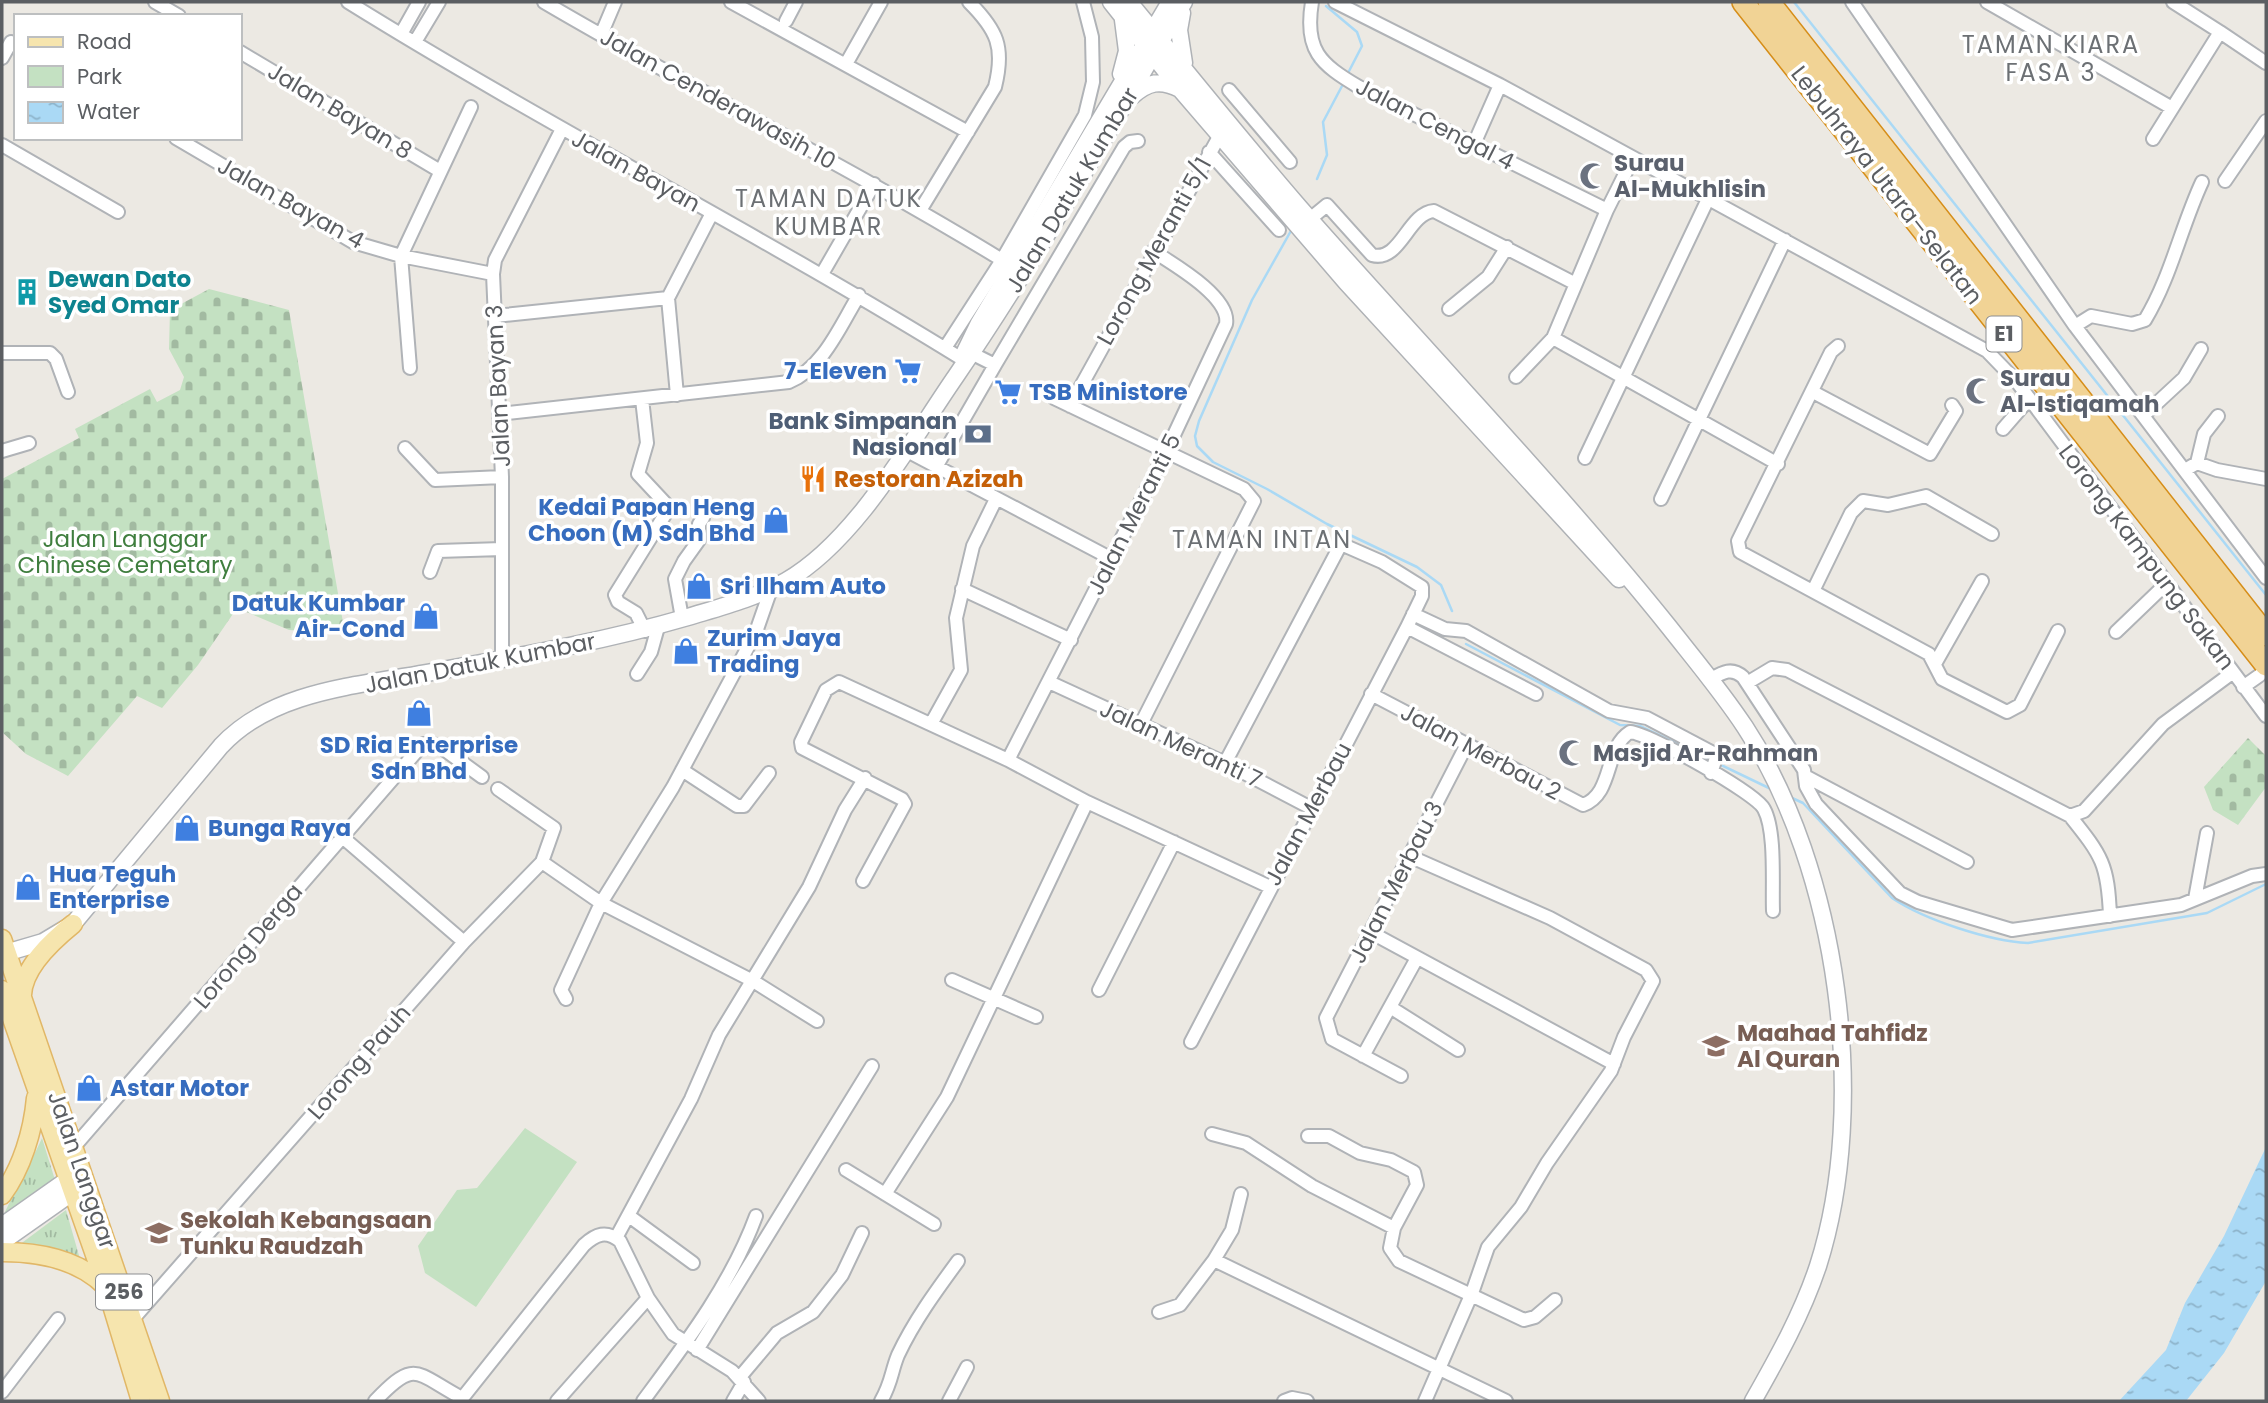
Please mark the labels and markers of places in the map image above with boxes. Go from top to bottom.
place label: Surau Al-Mukhlisin [1614,147,1766,205]
mosque icon: Surau Al-Mukhlisin [1578,161,1608,191]
place label: Dewan Dato Syed Omar [48,263,191,321]
building icon: Dewan Dato Syed Omar [12,277,42,307]
place label: 7-Eleven [784,355,887,387]
supermarket icon: 7-Eleven [893,356,923,386]
place label: Surau Al-Istiqamah [2000,362,2160,420]
place label: TSB Ministore [1029,376,1188,408]
mosque icon: Surau Al-Istiqamah [1964,376,1994,406]
supermarket icon: TSB Ministore [993,377,1023,407]
place label: Bank Simpanan Nasional [768,405,957,463]
bank icon: Bank Simpanan Nasional [963,419,993,449]
place label: Restoran Azizah [834,463,1024,495]
restaurant icon: Restoran Azizah [798,464,828,494]
place label: Kedai Papan Heng Choon (M) Sdn Bhd [528,491,755,549]
shop icon: Kedai Papan Heng Choon (M) Sdn Bhd [761,505,791,535]
place label: Sri Ilham Auto [720,570,886,602]
shop icon: Sri Ilham Auto [684,571,714,601]
place label: Datuk Kumbar Air-Cond [232,587,405,645]
shop icon: Datuk Kumbar Air-Cond [411,601,441,631]
place label: Zurim Jaya Trading [707,622,841,680]
shop icon: Zurim Jaya Trading [671,636,701,666]
shop icon: SD Ria Enterprise Sdn Bhd [404,698,434,728]
place label: SD Ria Enterprise Sdn Bhd [320,729,518,787]
place label: Masjid Ar-Rahman [1593,737,1818,769]
mosque icon: Masjid Ar-Rahman [1557,738,1587,768]
place label: Bunga Raya [208,812,351,844]
shop icon: Bunga Raya [172,813,202,843]
place label: Hua Teguh Enterprise [49,858,176,916]
shop icon: Hua Teguh Enterprise [13,872,43,902]
place label: Maahad Tahfidz Al Quran [1737,1017,1928,1075]
school or university icon: Maahad Tahfidz Al Quran [1701,1031,1731,1061]
place label: Astar Motor [110,1072,249,1104]
shop icon: Astar Motor [74,1073,104,1103]
place label: Sekolah Kebangsaan Tunku Raudzah [180,1204,432,1262]
school or university icon: Sekolah Kebangsaan Tunku Raudzah [144,1218,174,1248]

